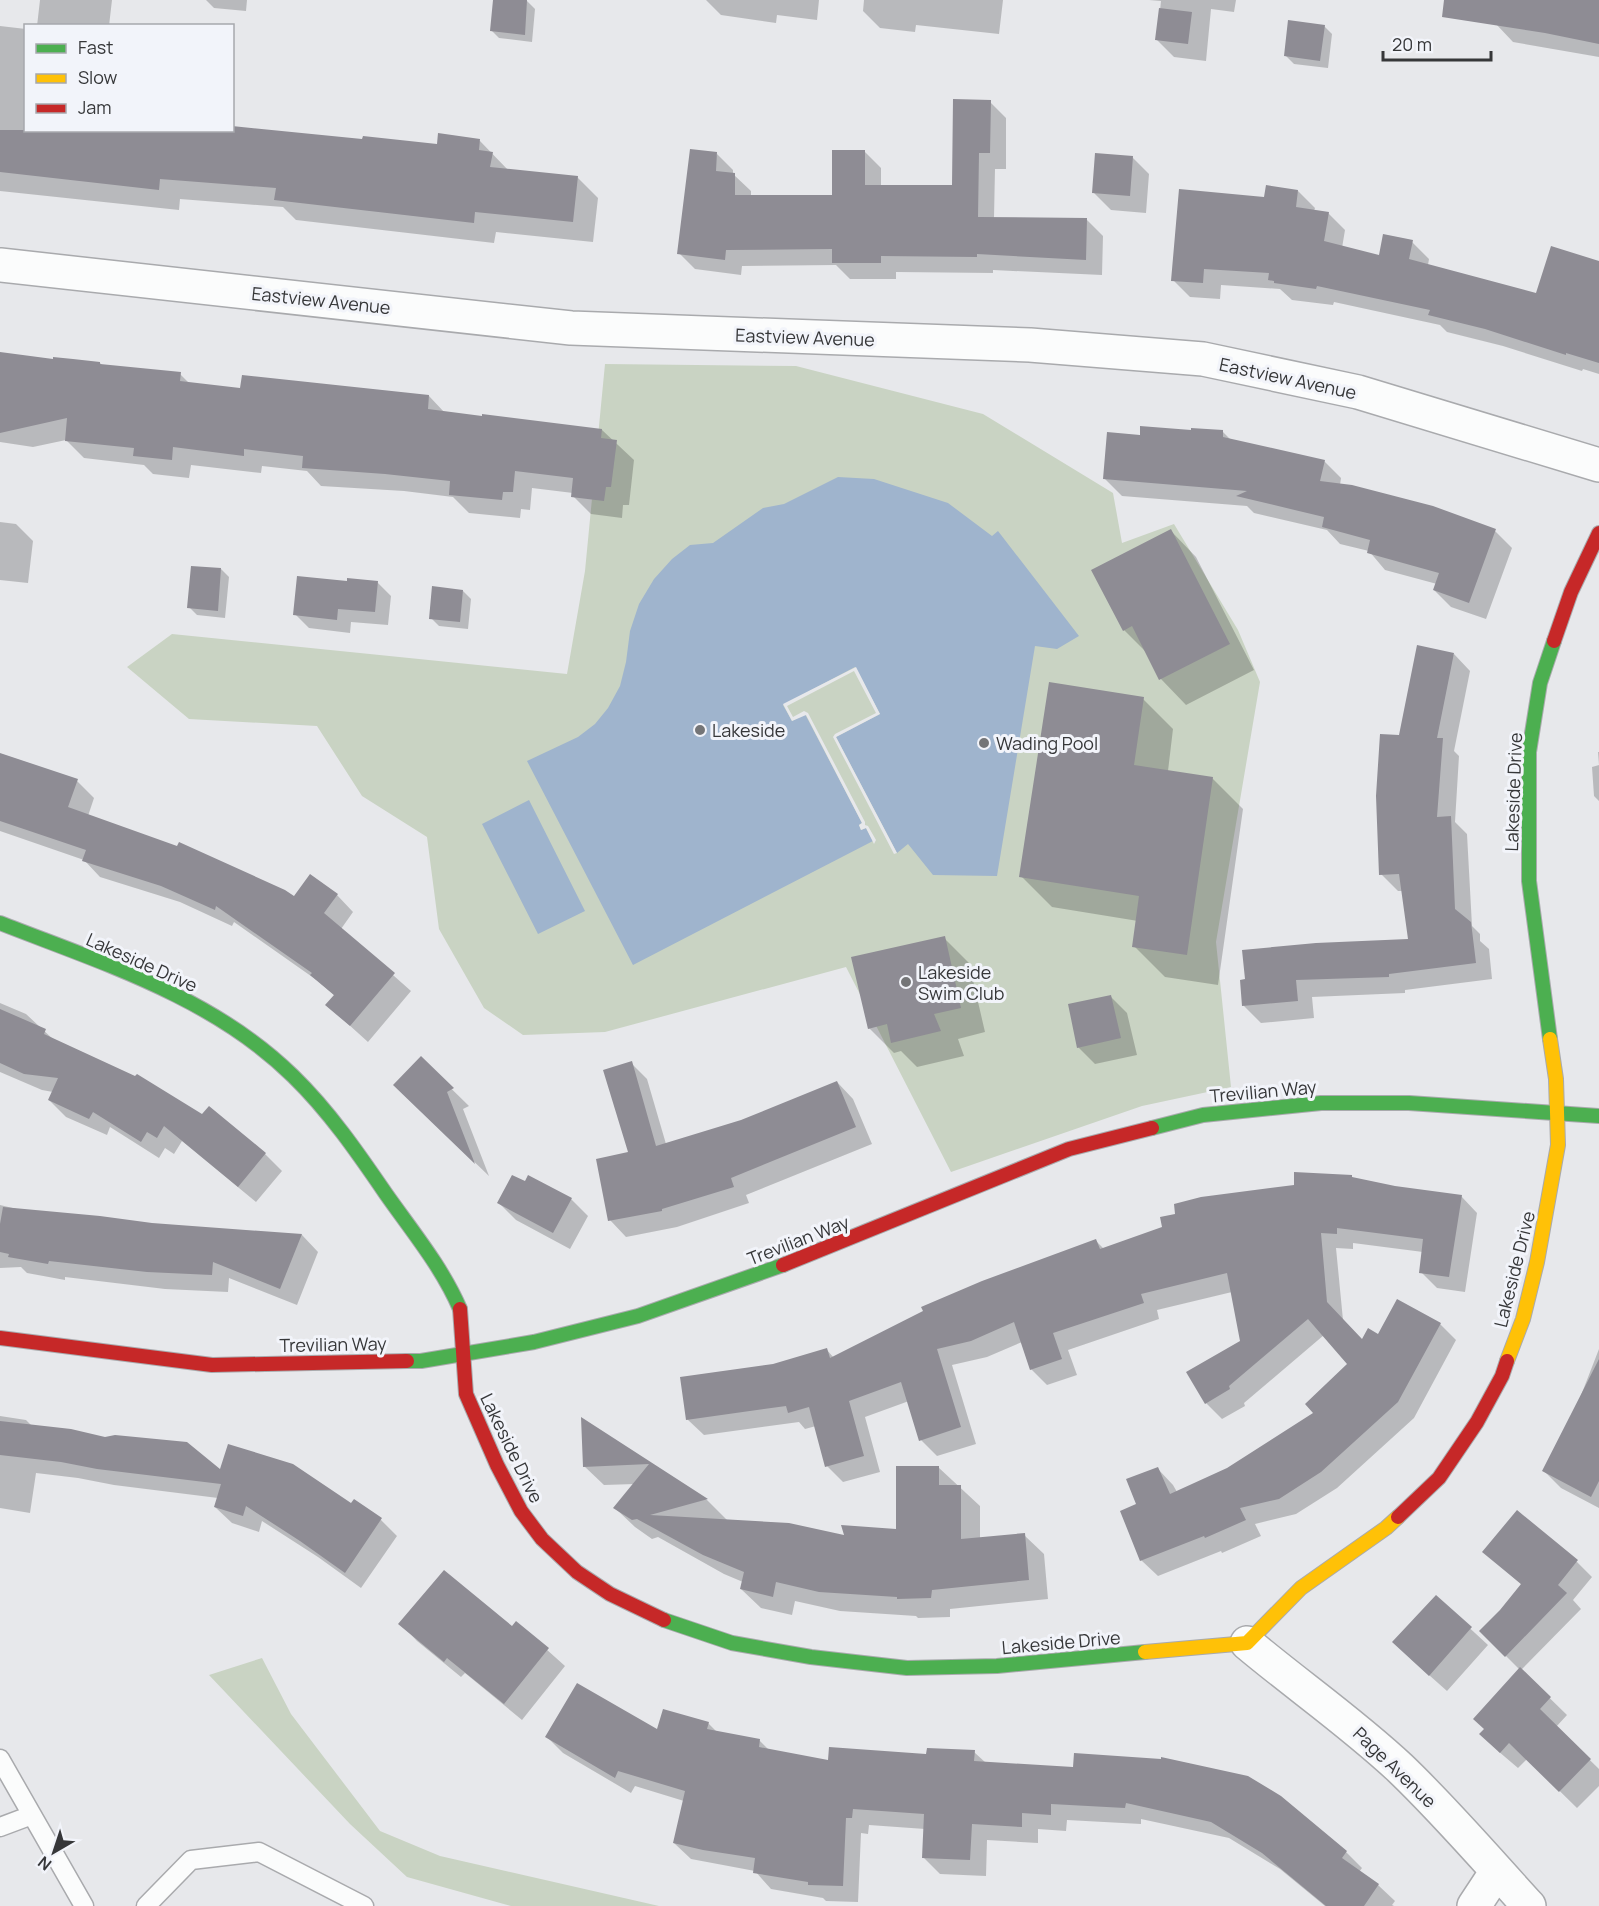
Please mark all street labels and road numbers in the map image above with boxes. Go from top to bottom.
street label: Eastview Avenue [250,281,392,319]
street label: Eastview Avenue [735,323,875,351]
street label: Eastview Avenue [1217,352,1359,404]
street label: Lakeside Drive [1499,732,1527,852]
street label: Lakeside Drive [83,927,201,997]
street label: Trevilian Way [1208,1074,1318,1108]
street label: Lakeside Drive [1488,1208,1540,1330]
street label: Trevilian Way [744,1209,853,1270]
street label: Trevilian Way [279,1331,387,1357]
street label: Lakeside Drive [475,1389,549,1507]
street label: Lakeside Drive [1001,1625,1121,1659]
street label: Page Avenue [1348,1721,1442,1813]

